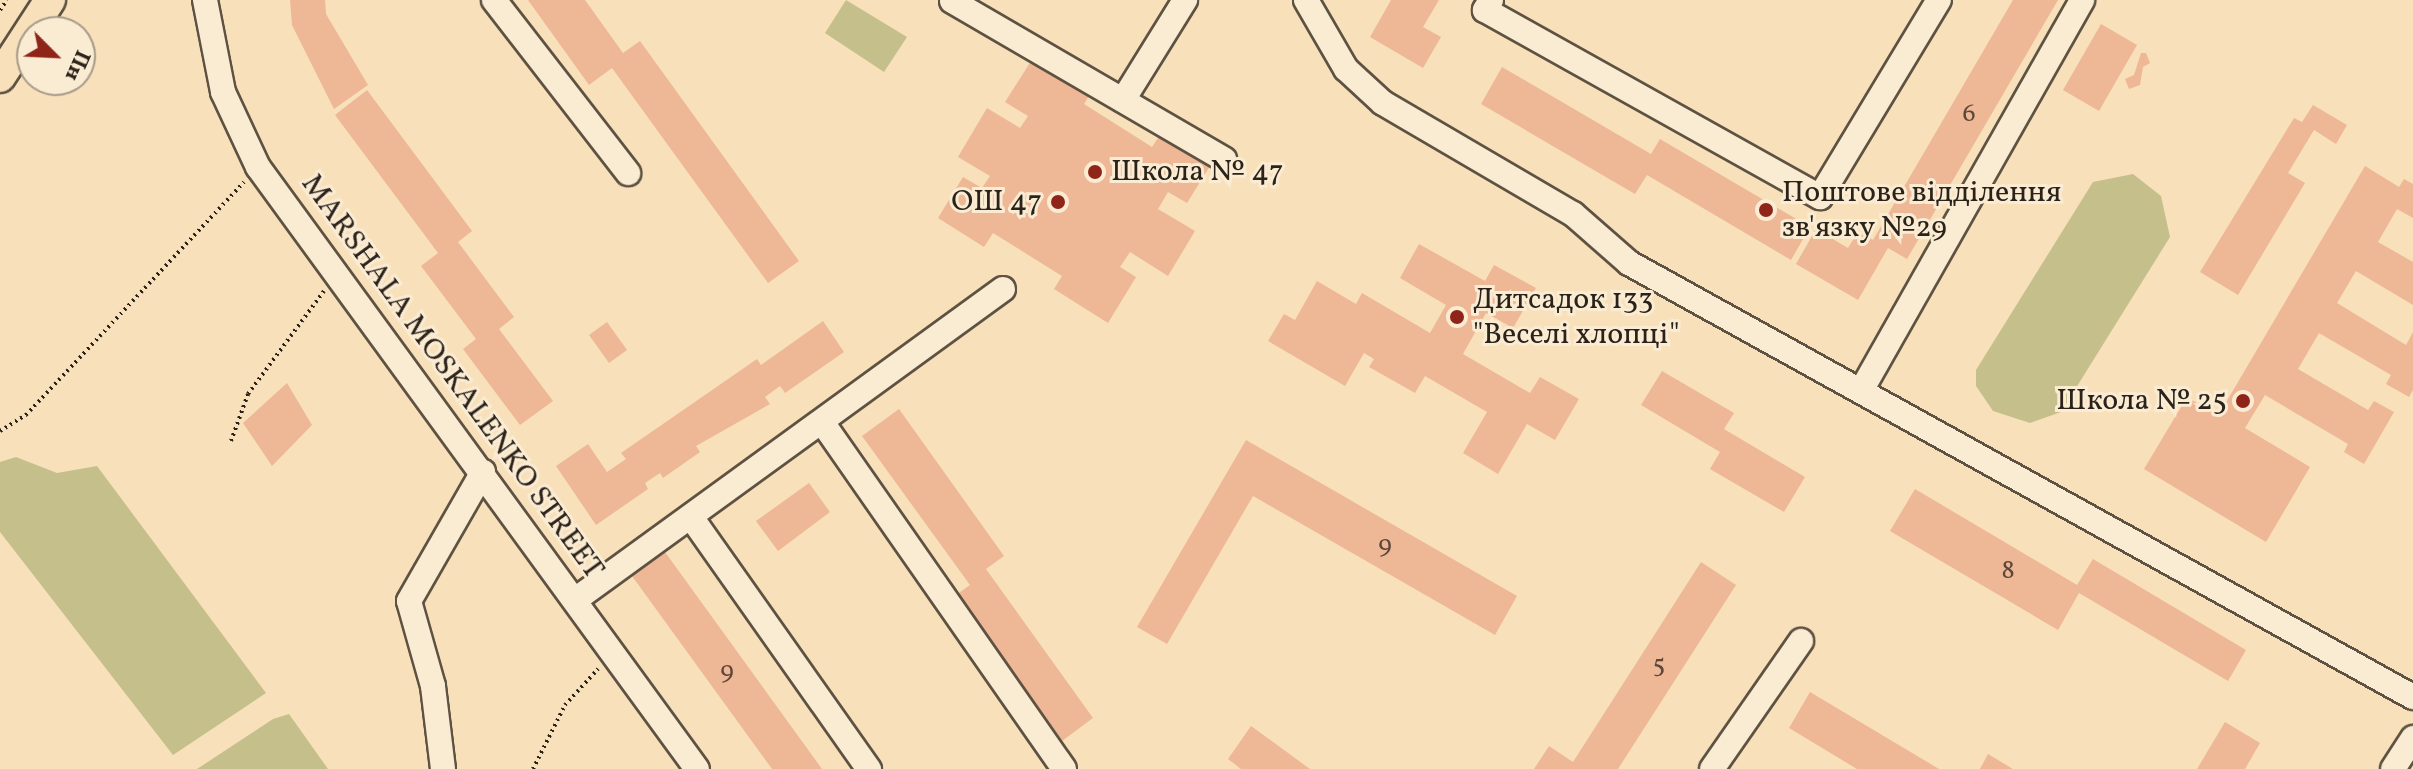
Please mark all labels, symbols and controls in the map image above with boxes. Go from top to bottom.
north arrow [16,16,96,96]
text: Пн [56,45,97,86]
house number: 6 [1962,99,1976,131]
place label: Школа № 47 [1111,154,1284,190]
marker: Школа № 47 [1086,163,1104,181]
street label: MARSHALA MOSKALENKO STREET [293,167,611,587]
place label: Поштове відділення зв'язку №29 [1782,175,2061,246]
place label: ОШ 47 [951,184,1042,220]
marker: ОШ 47 [1049,193,1067,211]
marker: Поштове відділення зв'язку №29 [1757,201,1775,219]
place label: Дитсадок 133 "Веселі хлопці" [1473,282,1679,352]
marker: Дитсадок 133 "Веселі хлопці" [1448,308,1466,326]
place label: Школа № 25 [2056,383,2227,419]
marker: Школа № 25 [2234,392,2252,410]
house number: 9 [1378,530,1392,562]
house number: 8 [2001,556,2015,588]
house number: 5 [1653,650,1665,682]
house number: 9 [720,656,734,688]

